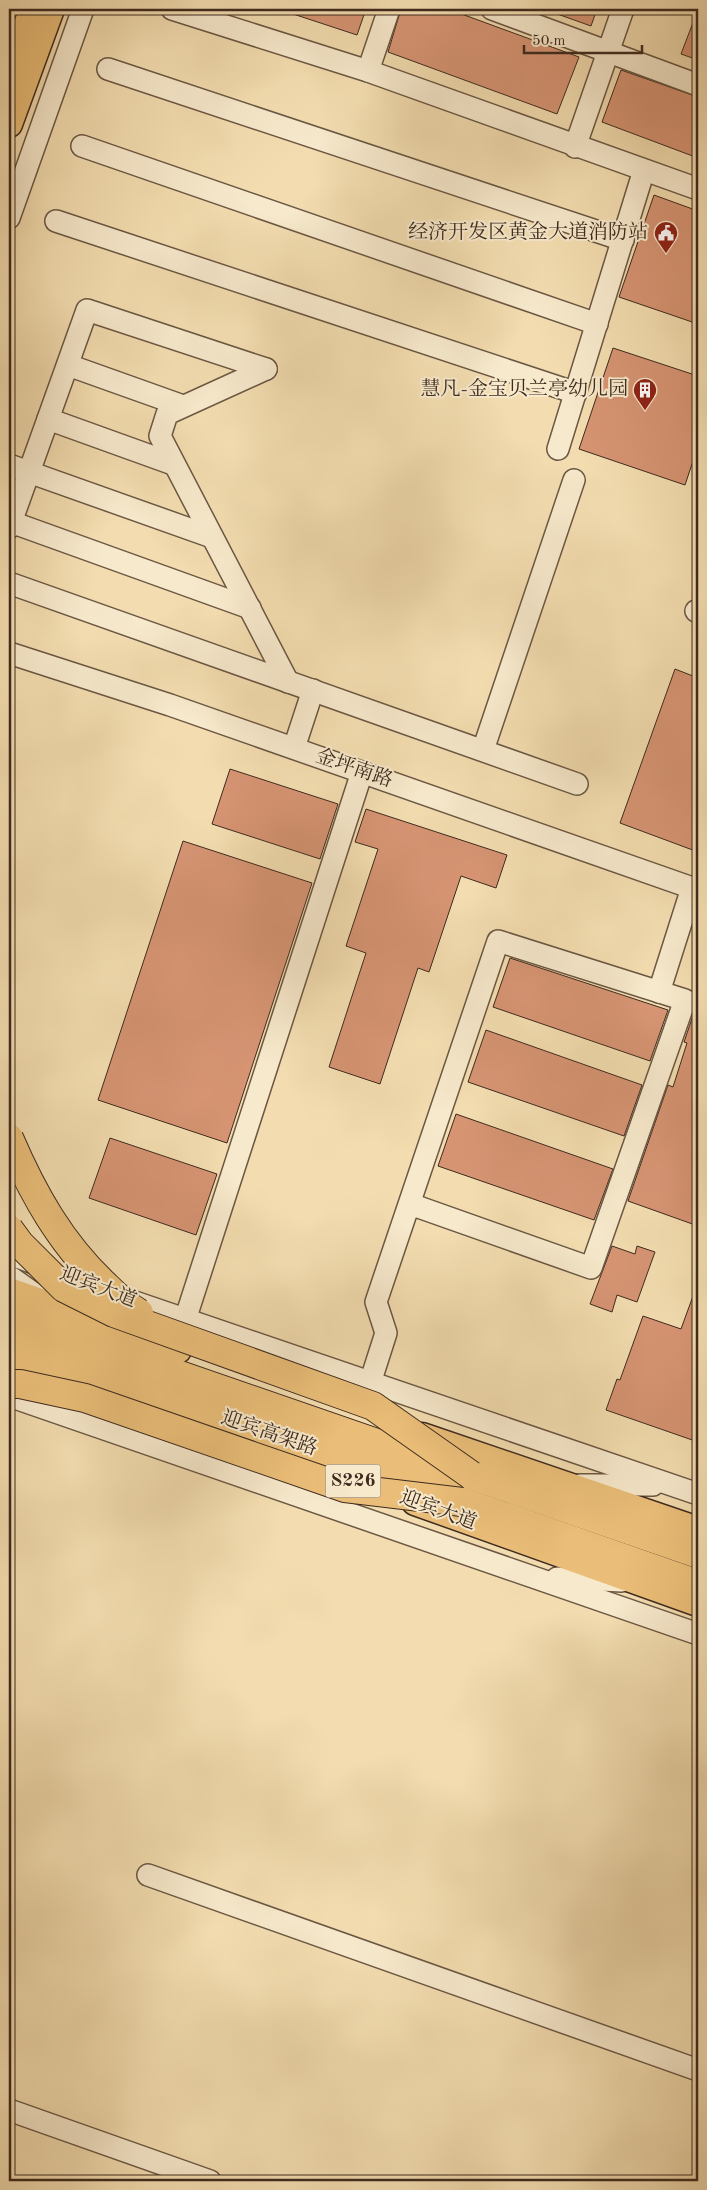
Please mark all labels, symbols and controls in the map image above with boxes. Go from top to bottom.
scale bar [524,22,642,54]
text: 50 m [532,34,566,49]
public building icon: 经济开发区黄金大道消防站 [653,220,679,254]
place label: 经济开发区黄金大道消防站 [408,221,648,243]
building icon: 慧凡-金宝贝兰亭幼儿园 [632,377,658,411]
place label: 慧凡-金宝贝兰亭幼儿园 [421,378,628,400]
street label: 金坪南路 [313,745,396,791]
street label: 迎宾大道 [57,1262,140,1312]
street label: 迎宾高架路 [218,1406,320,1460]
road number: S226 [326,1464,380,1498]
street label: 迎宾大道 [397,1486,480,1534]

